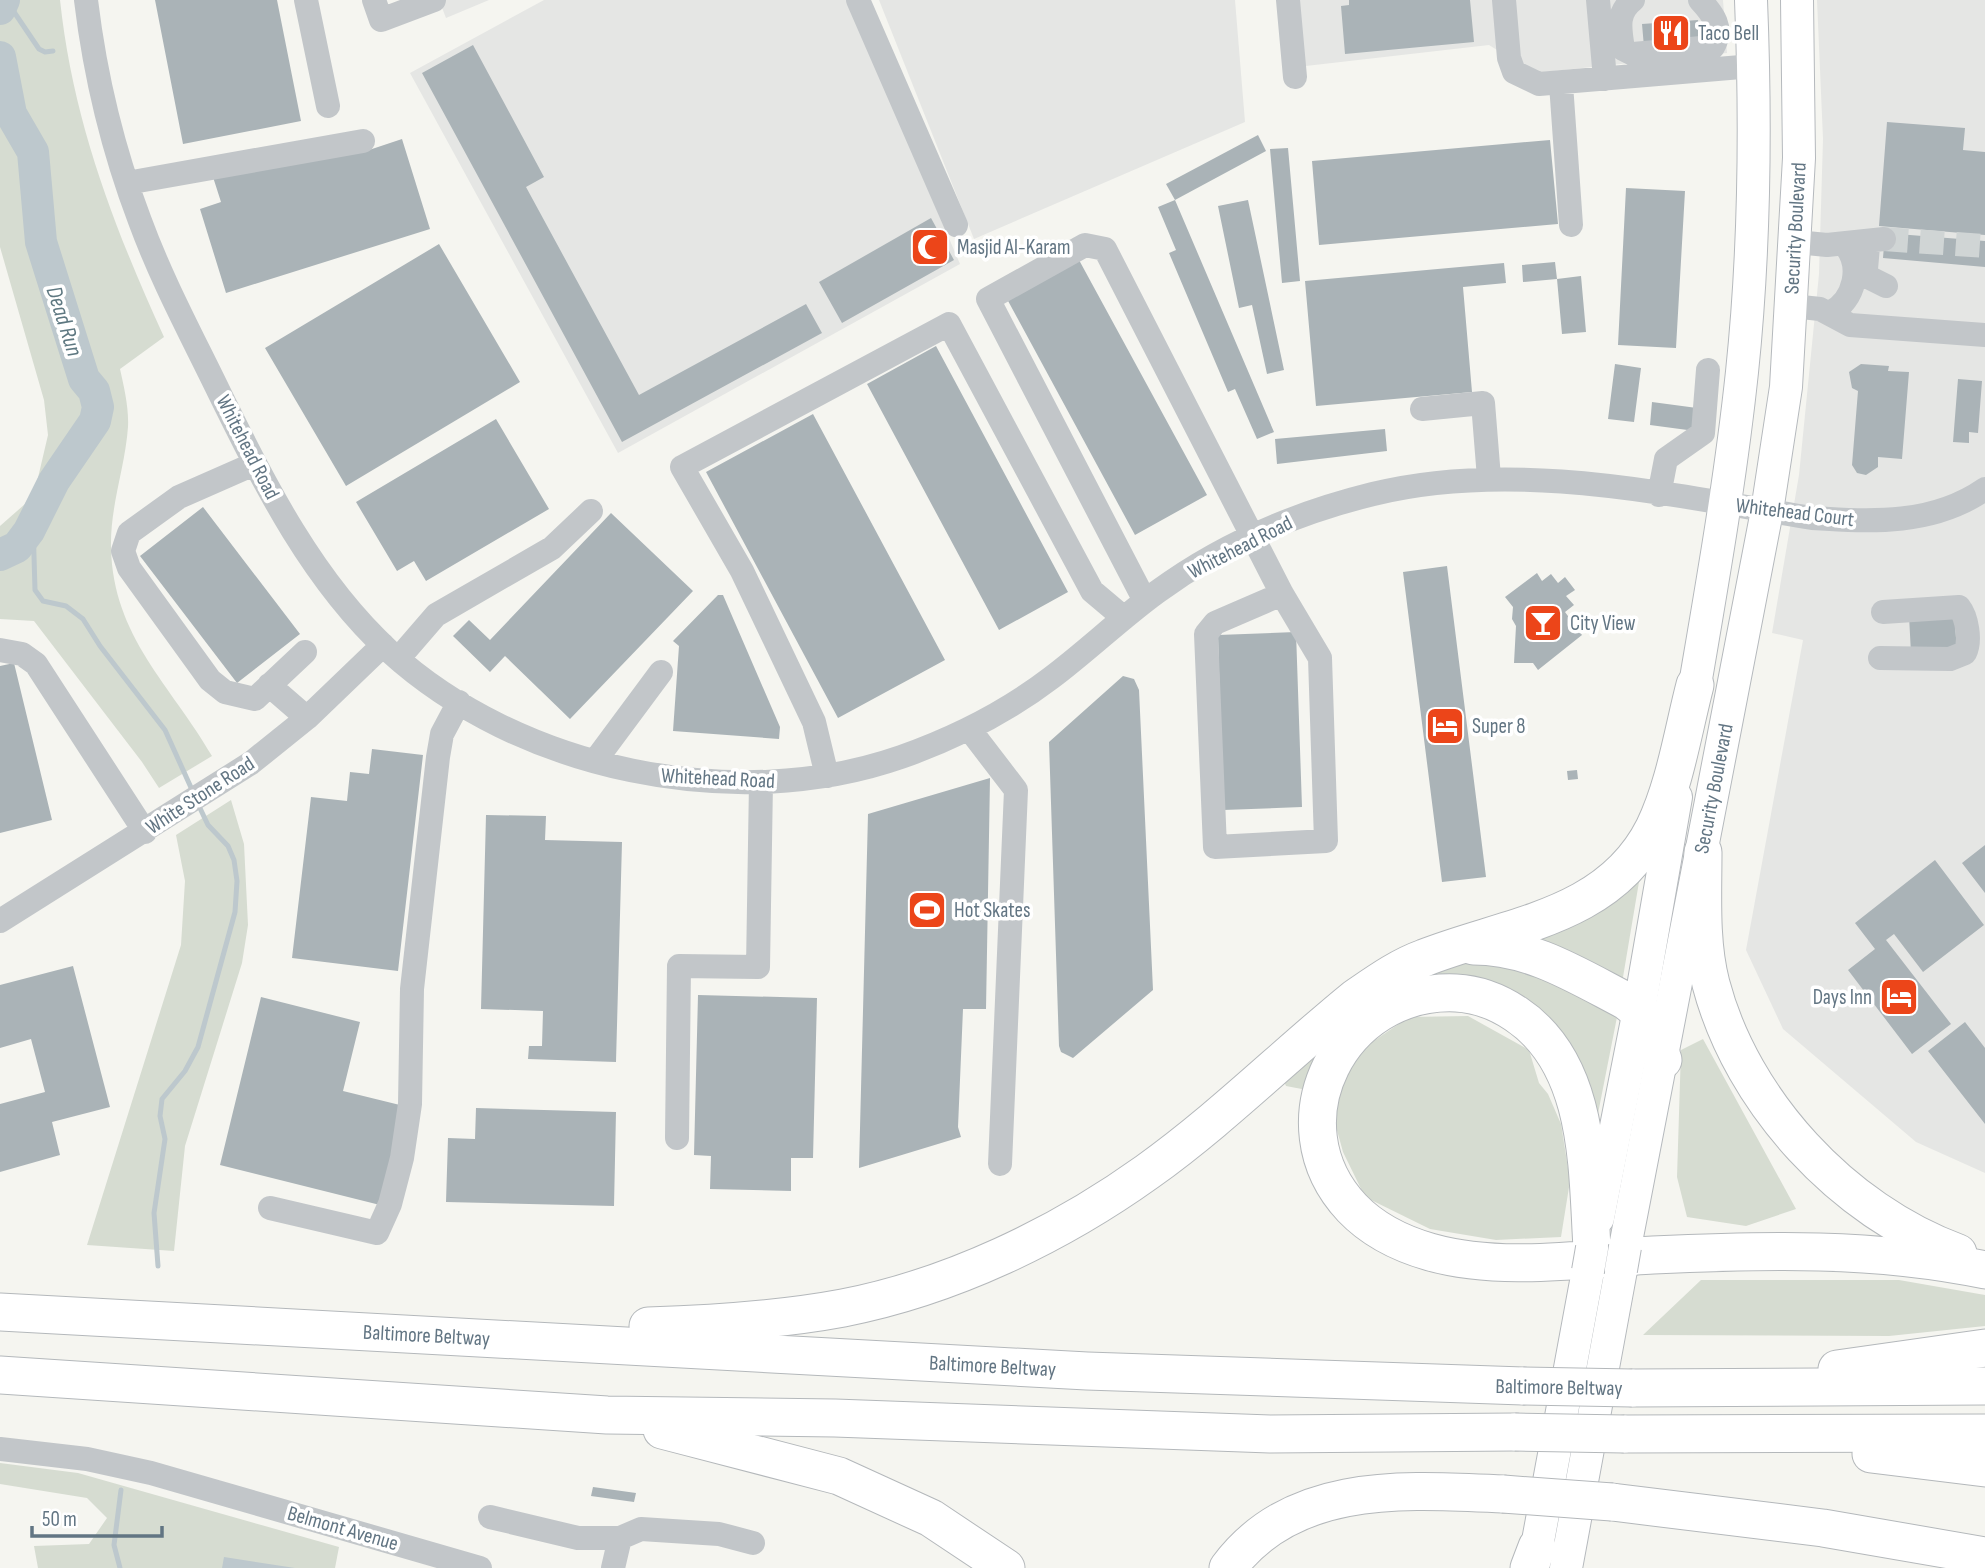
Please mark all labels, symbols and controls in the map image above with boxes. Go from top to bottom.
restaurant icon: Taco Bell [1650,12,1692,54]
place label: Taco Bell [1698,21,1759,46]
street label: Security Boulevard [1779,162,1812,295]
mosque icon: Masjid Al-Karam [909,226,951,268]
place label: Masjid Al-Karam [957,235,1070,260]
water label: Dead Run [40,283,89,360]
street label: Whitehead Road [211,391,285,504]
street label: Whitehead Court [1734,493,1856,532]
street label: Whitehead Road [1184,510,1297,584]
bar icon: City View [1522,602,1564,644]
place label: City View [1570,611,1636,636]
hotel icon: Super 8 [1424,705,1466,747]
place label: Super 8 [1472,714,1525,739]
street label: Security Boulevard [1689,721,1739,856]
street label: White Stone Road [141,751,259,840]
street label: Whitehead Road [660,763,775,794]
sports icon: Hot Skates [906,889,948,931]
place label: Hot Skates [954,898,1030,923]
hotel icon: Days Inn [1878,976,1920,1018]
place label: Days Inn [1813,985,1872,1010]
street label: Baltimore Beltway [362,1320,491,1352]
street label: Baltimore Beltway [928,1350,1057,1382]
street label: Baltimore Beltway [1495,1374,1623,1401]
scale bar [32,1494,161,1538]
street label: Belmont Avenue [285,1501,401,1556]
text: 50 m [42,1507,77,1532]

